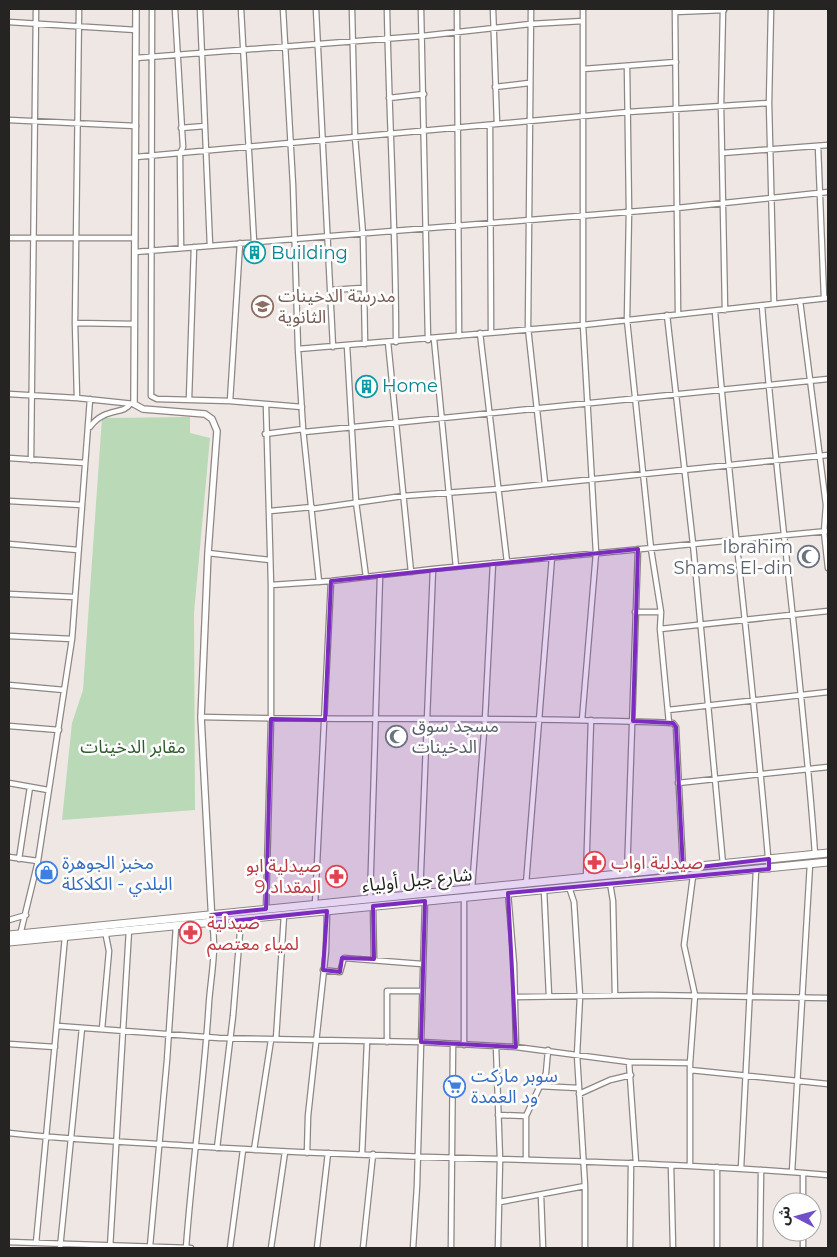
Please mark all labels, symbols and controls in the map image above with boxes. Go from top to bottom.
building icon: Building [243,241,267,265]
place label: Building [271,242,348,264]
place label: مدرسة الدخينات الثانوية [278,285,396,328]
school or university icon: مدرسة الدخينات الثانوية [250,294,274,318]
building icon: Home [354,374,378,398]
place label: Home [382,375,438,397]
place label: Ibrahim Shams El-din [673,536,793,579]
mosque icon: Ibrahim Shams El-din [797,545,821,569]
place label: مسجد سوق الدخينات [412,715,499,758]
mosque icon: مسجد سوق الدخينات [384,724,408,748]
park label: مقابر الدخينات [80,736,186,758]
pharmacy icon: صيدلية اواب [583,851,607,875]
place label: مخبز الجوهرة البلدي - الكلاكلة [62,852,173,897]
place label: صيدلية اواب [611,852,703,874]
place label: صيدلية ابو المقداد 9 [246,855,321,898]
shop icon: مخبز الجوهرة البلدي - الكلاكلة [34,861,58,885]
street label: شارع جبل أولياء [361,863,474,900]
pharmacy icon: صيدلية ابو المقداد 9 [325,864,349,888]
place label: صيدلية لمياء معتصم [207,912,299,957]
pharmacy icon: صيدلية لمياء معتصم [179,921,203,945]
place label: سوبر ماركت ود العمدة [471,1065,558,1108]
supermarket icon: سوبر ماركت ود العمدة [443,1074,467,1098]
north arrow [772,1192,822,1242]
text: ش [774,1205,794,1226]

